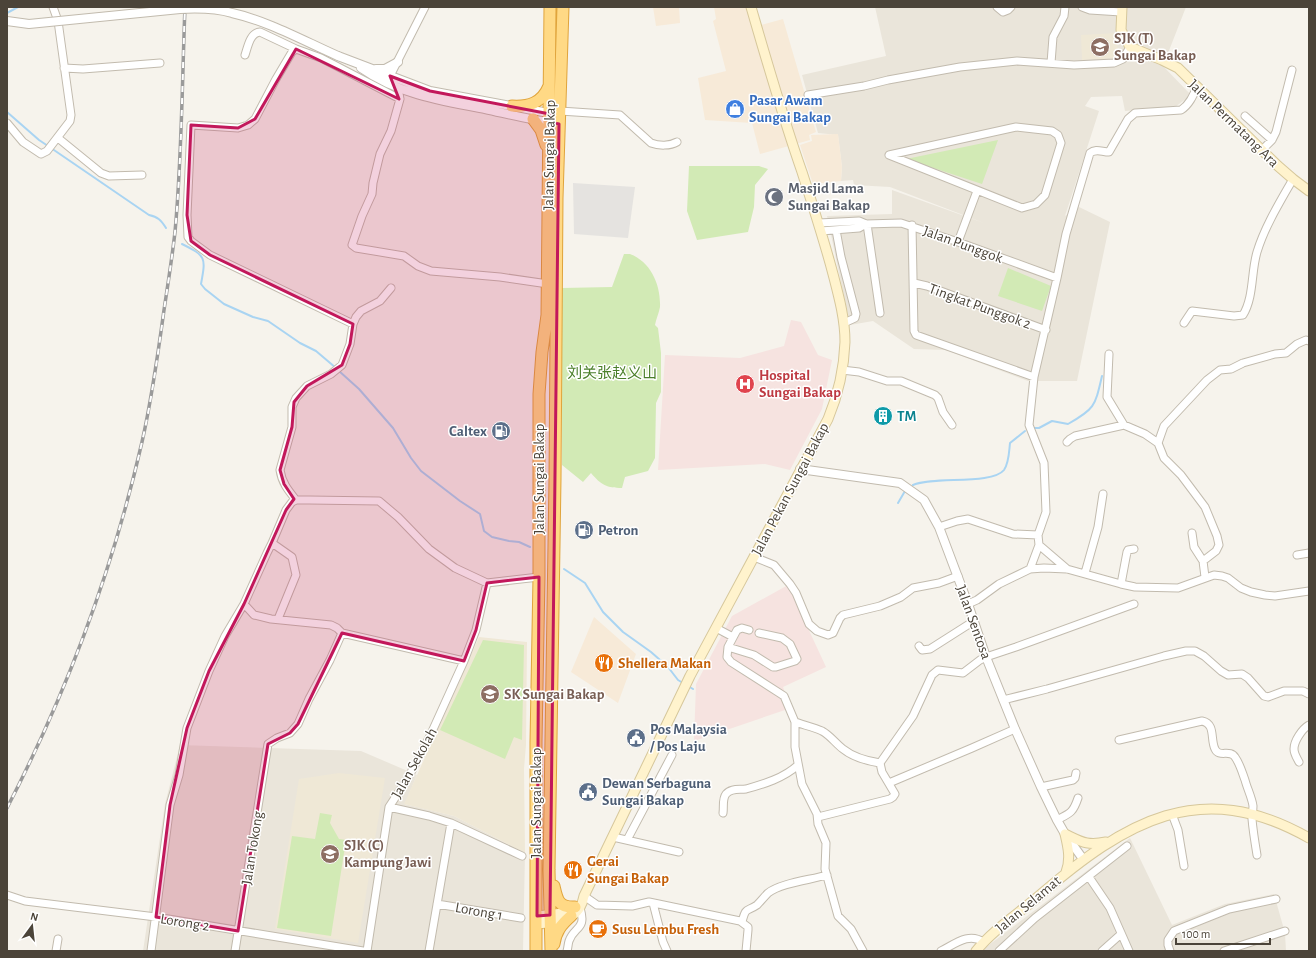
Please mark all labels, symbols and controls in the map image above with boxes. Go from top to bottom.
place label: SJK (T) Sungai Bakap [1114,31,1196,63]
school or university icon: SJK (T) Sungai Bakap [1089,36,1111,58]
street label: Jalan Permatang Ara [1186,77,1282,170]
place label: Pasar Awam Sungai Bakap [749,93,831,125]
shop icon: Pasar Awam Sungai Bakap [724,98,746,120]
street label: Jalan Sungai Bakap [541,100,558,210]
place label: Masjid Lama Sungai Bakap [788,181,870,213]
mosque icon: Masjid Lama Sungai Bakap [763,186,785,208]
street label: Jalan Punggok [921,223,1005,266]
street label: Tingkat Punggok 2 [927,281,1033,332]
park label: 刘关张赵义山 [567,364,657,381]
place label: Hospital Sungai Bakap [759,368,841,400]
hospital icon: Hospital Sungai Bakap [734,373,756,395]
building icon: TM [872,405,894,427]
place label: TM [897,409,917,424]
fuel station icon: Caltex [490,420,512,442]
street label: Jalan Pekan Sungai Bakap [749,420,832,558]
place label: Caltex [449,424,487,439]
street label: Jalan Sungai Bakap [532,424,547,534]
fuel station icon: Petron [573,519,595,541]
place label: Petron [598,523,639,538]
street label: Jalan Sentosa [953,583,994,661]
restaurant icon: Shellera Makan [593,652,615,674]
place label: Shellera Makan [618,656,711,671]
school or university icon: SK Sungai Bakap [479,683,501,705]
place label: SK Sungai Bakap [504,687,605,702]
place label: Pos Malaysia / Pos Laju [649,722,727,754]
street label: Jalan Sekolah [389,725,440,801]
public building icon: Pos Malaysia / Pos Laju [625,727,647,749]
street label: Jalan Sungai Bakap [529,748,544,858]
place label: Dewan Serbaguna Sungai Bakap [602,776,711,808]
public building icon: Dewan Serbaguna Sungai Bakap [577,781,599,803]
street label: Jalan Tokong [239,809,266,886]
place label: SJK (C) Kampung Jawi [344,838,431,870]
school or university icon: SJK (C) Kampung Jawi [319,843,341,865]
place label: Gerai Sungai Bakap [587,854,669,886]
restaurant icon: Gerai Sungai Bakap [562,859,584,881]
street label: Jalan Selamat [993,873,1064,936]
street label: Lorong 1 [454,900,504,923]
north arrow [12,906,52,946]
text: N [29,911,40,923]
street label: Lorong 2 [159,911,211,934]
cafe icon: Susu Lembu Fresh [587,918,609,940]
scale bar [1176,920,1270,946]
place label: Susu Lembu Fresh [612,922,719,937]
text: 100 m [1182,928,1210,940]

